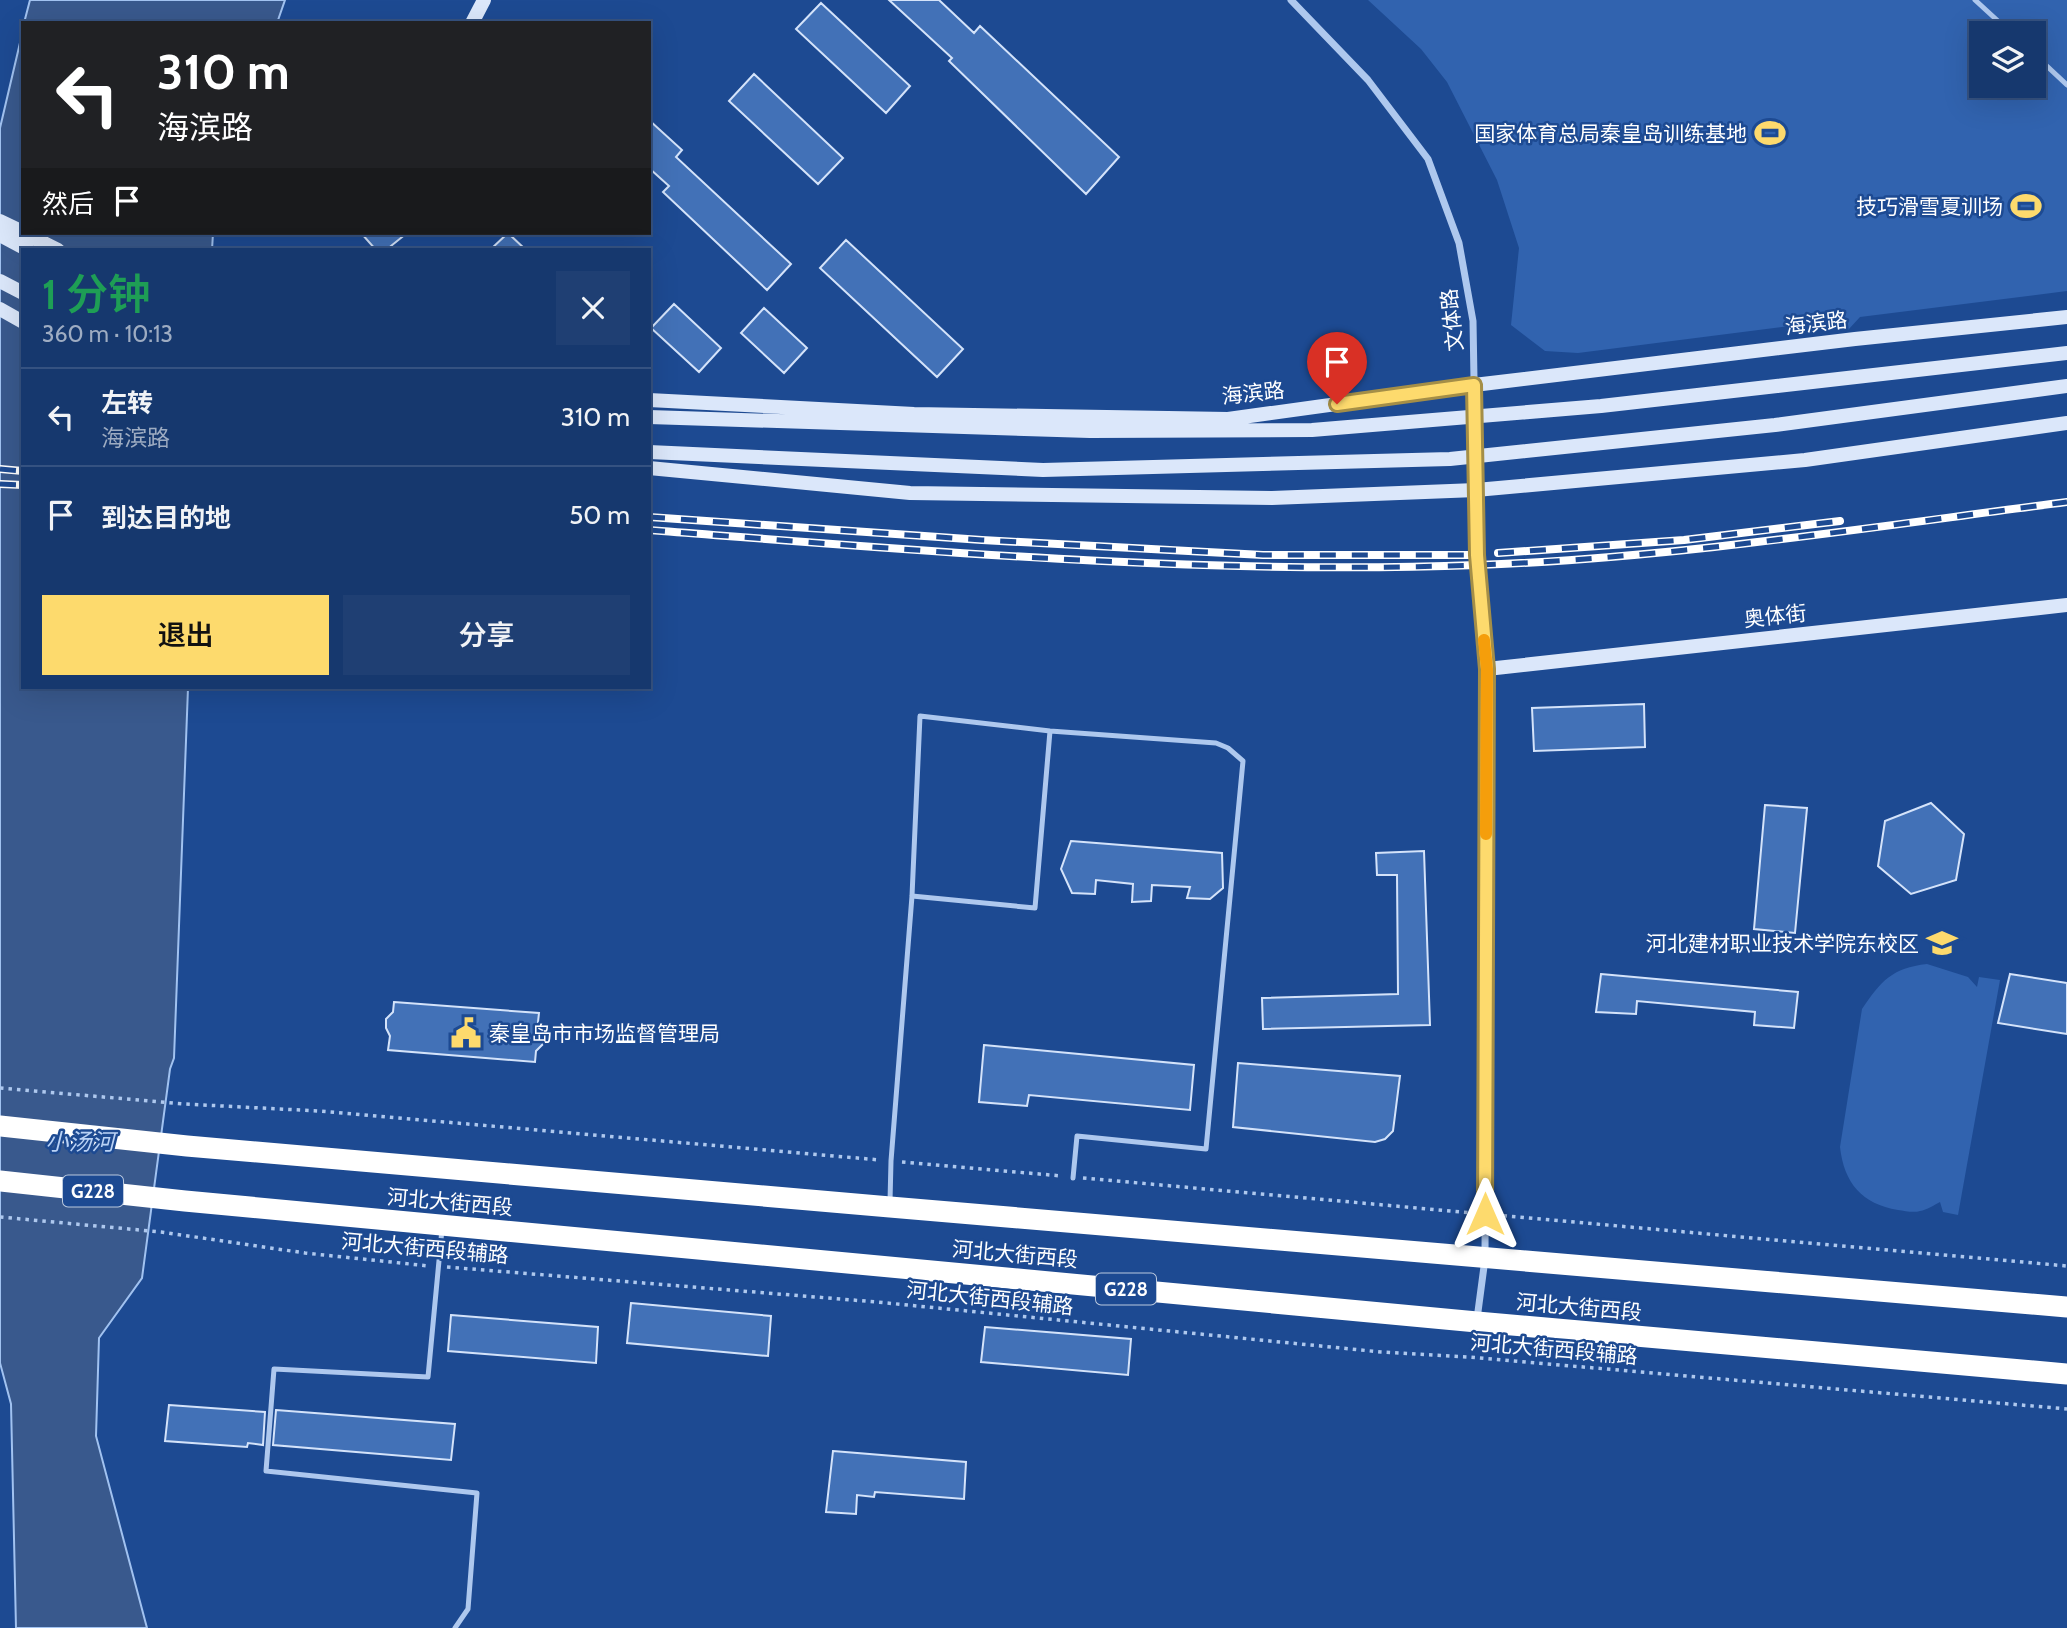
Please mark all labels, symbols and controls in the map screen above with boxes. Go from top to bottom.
map controls [1969,21,2046,98]
button: layers [1969,21,2046,98]
text: 310 m [157,42,290,101]
icon: left [42,49,133,140]
text: 海滨路 [157,108,253,147]
sports icon: 国家体育总局秦皇岛训练基地 [1753,116,1787,150]
place label: 国家体育总局秦皇岛训练基地 [1474,121,1747,146]
icon: arrive [108,182,146,220]
text: 然后 [42,188,94,220]
sports icon: 技巧滑雪夏训场 [2009,189,2043,223]
place label: 技巧滑雪夏训场 [1856,194,2003,219]
text: 1 分钟 [42,268,150,320]
button: close [556,271,630,345]
street label: 文体路 [1436,287,1468,353]
street label: 海滨路 [1783,307,1849,339]
text: 360 m · 10:13 [42,320,173,348]
pin [1307,332,1367,404]
icon: arrive [1318,343,1356,381]
street label: 海滨路 [1220,377,1286,409]
text: 左转 [101,387,153,419]
icon: left [42,398,80,436]
text: 310 m [561,401,630,433]
text: 海滨路 [101,424,170,452]
icon: arrive [42,496,80,534]
text: 50 m [569,499,630,531]
text: 到达目的地 [101,502,231,534]
button: 退出 [42,595,329,675]
button: 分享 [343,595,630,675]
street label: 奥体街 [1742,600,1808,632]
school or university icon: 河北建材职业技术学院东校区 [1925,926,1959,960]
place label: 河北建材职业技术学院东校区 [1646,931,1919,956]
public building icon: 秦皇岛市市场监督管理局 [449,1016,483,1050]
place label: 秦皇岛市市场监督管理局 [489,1021,720,1046]
water label: 小汤河 [46,1128,119,1156]
road number: G228 [63,1176,123,1206]
position arrow [1448,1177,1522,1251]
street label: 河北大街西段 [386,1184,514,1220]
street label: 河北大街西段辅路 [340,1228,510,1268]
street label: 河北大街西段 [951,1236,1079,1272]
road number: G228 [1096,1274,1156,1304]
street label: 河北大街西段辅路 [905,1277,1075,1319]
street label: 河北大街西段 [1515,1289,1643,1325]
street label: 河北大街西段辅路 [1469,1329,1639,1369]

